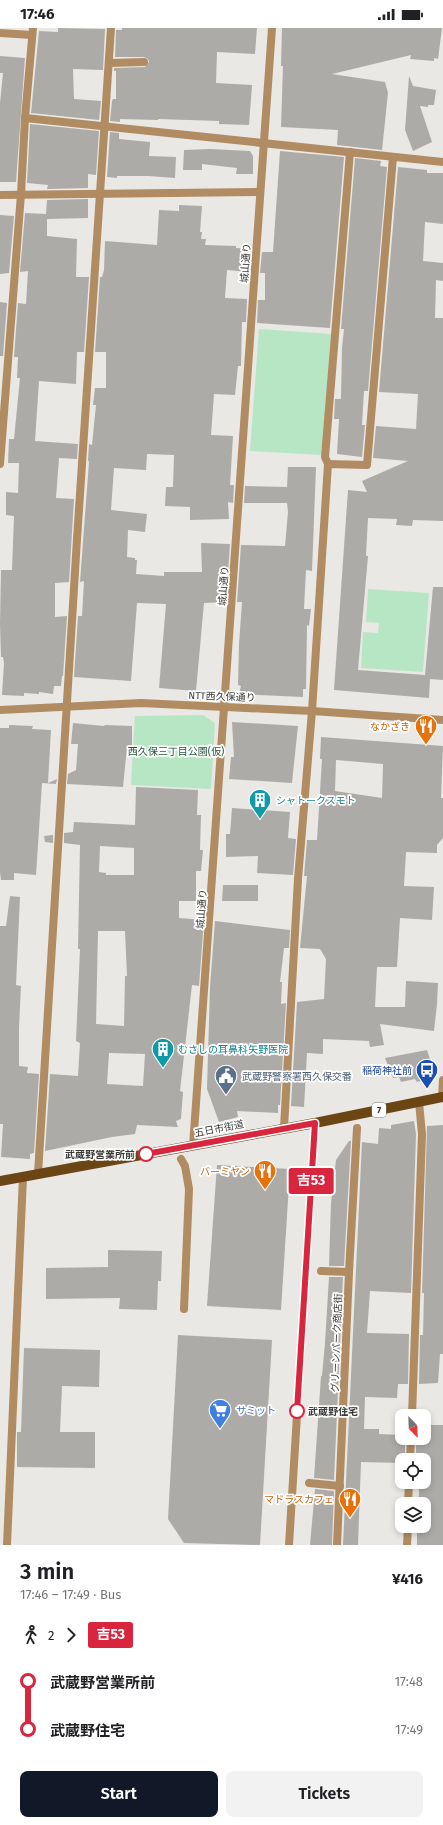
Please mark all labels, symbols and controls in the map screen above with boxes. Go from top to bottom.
text: 17:46 [20,5,54,23]
street label: 城山通り [239,243,253,283]
street label: 城山通り [217,566,231,606]
street label: NTT西久保通り [188,690,256,704]
restaurant icon: なかざき [413,713,439,746]
place label: なかざき [370,721,410,733]
park label: 西久保三丁目公園(仮) [128,745,224,758]
building icon: シャトークスモト [247,787,273,820]
place label: シャトークスモト [276,795,356,807]
street label: 城山通り [195,889,209,929]
building icon: むさしの耳鼻科矢野医院 [150,1036,176,1069]
place label: むさしの耳鼻科矢野医院 [178,1044,288,1056]
bus stop icon: 稲荷神社前 [414,1057,440,1090]
public building icon: 武蔵野警察署西久保交番 [213,1063,239,1096]
place label: 稲荷神社前 [362,1065,412,1077]
place label: 武蔵野警察署西久保交番 [242,1071,352,1083]
road number: 7 [372,1103,386,1117]
street label: 五日市街道 [194,1118,245,1140]
marker: 武蔵野営業所前 [138,1146,154,1162]
place label: 武蔵野営業所前 [65,1149,135,1161]
restaurant icon: バーミヤン [252,1158,278,1191]
place label: バーミヤン [200,1166,250,1178]
line badge: 吉53 [288,1168,334,1194]
text: 吉53 [297,1172,325,1189]
street label: グリーンパーク商店街 [329,1293,345,1393]
supermarket icon: サミット [207,1397,233,1430]
marker: 武蔵野住宅 [289,1403,305,1419]
place label: サミット [236,1405,276,1417]
place label: 武蔵野住宅 [308,1406,358,1418]
north arrow [395,1409,431,1445]
map controls [395,1409,431,1533]
button: locate [395,1453,431,1489]
restaurant icon: マドラスカフェ [337,1486,363,1519]
place label: マドラスカフェ [264,1494,334,1506]
button: layers [395,1497,431,1533]
text: 3 min [20,1558,74,1585]
text: ¥416 [392,1570,423,1588]
text: 17:46 – 17:49 · Bus [20,1587,121,1602]
icon: walk [20,1624,42,1646]
icon: forward [60,1624,82,1646]
text: 吉53 [96,1626,125,1643]
text: 2 [48,1628,54,1643]
text: 武蔵野営業所前 [50,1674,155,1692]
text: 17:48 [394,1674,423,1689]
text: 武蔵野住宅 [50,1722,125,1740]
text: 17:49 [395,1722,423,1737]
button: Start [20,1771,218,1817]
button: Tickets [226,1771,423,1817]

